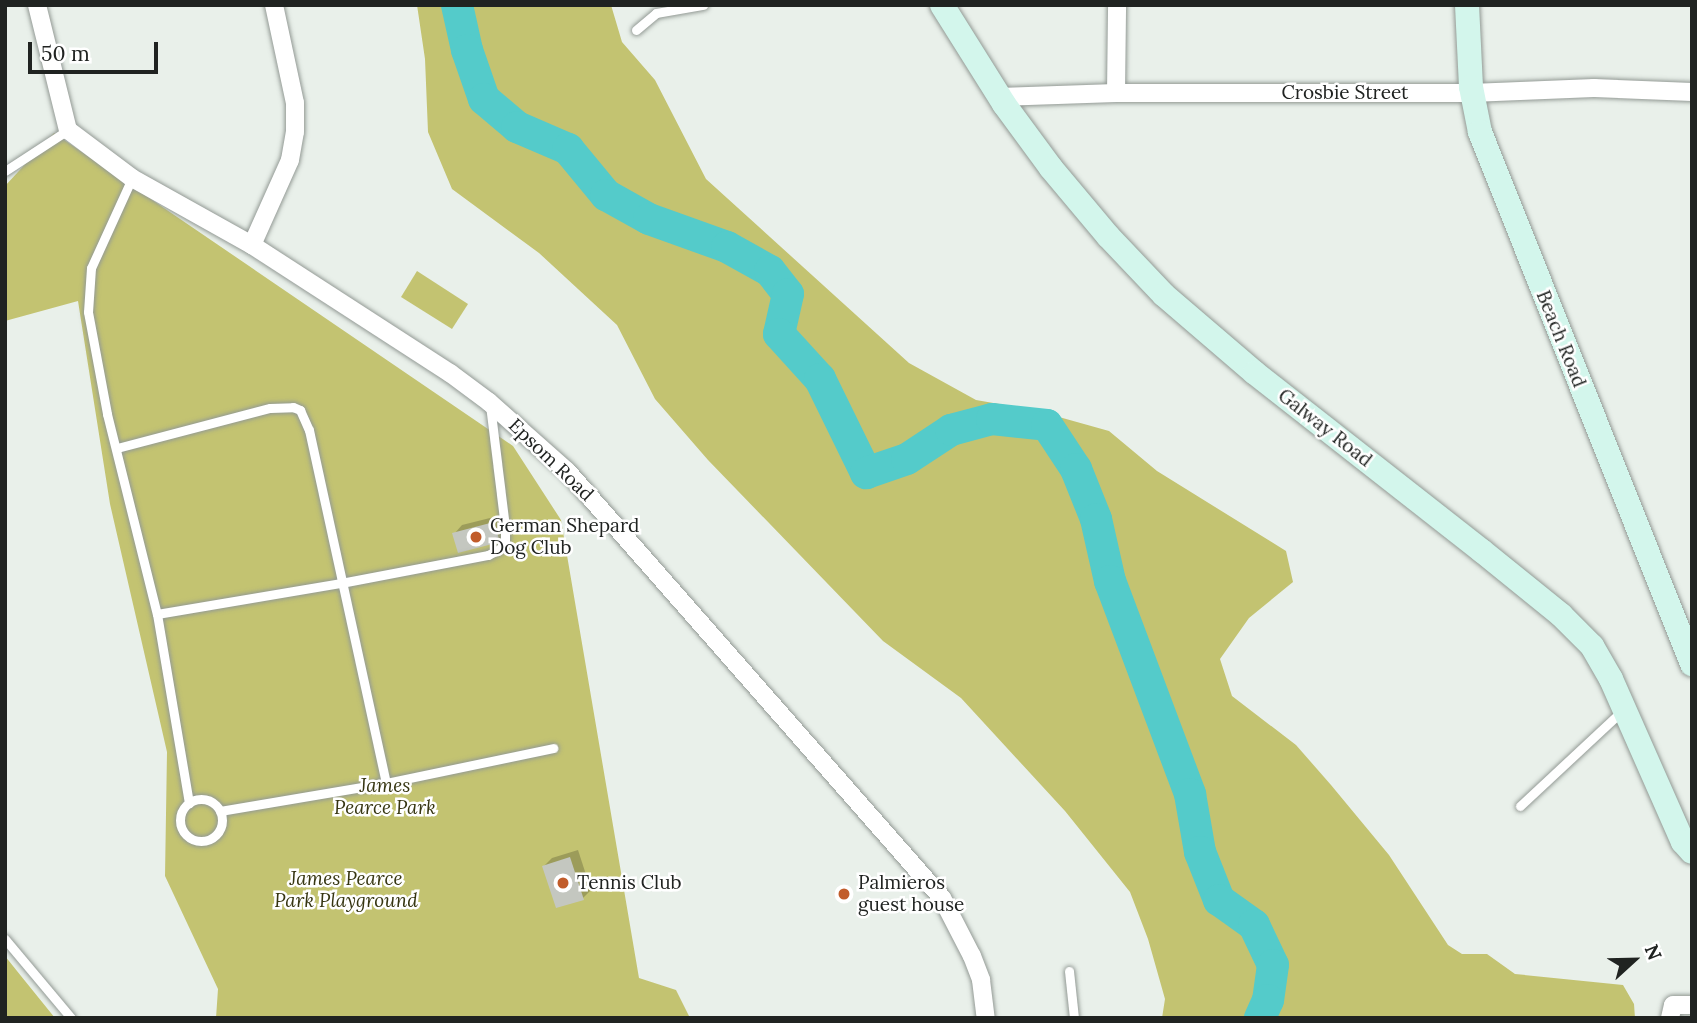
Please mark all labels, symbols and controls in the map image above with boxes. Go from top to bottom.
scale bar [32,28,161,72]
text: 50 m [41,40,90,67]
street label: Crosbie Street [1282,82,1408,104]
street label: Beach Road [1531,287,1591,391]
street label: Galway Road [1273,384,1377,472]
street label: Epsom Road [504,414,598,506]
place label: German Shepard Dog Club [490,515,639,559]
marker: German Shepard Dog Club [468,529,484,545]
park label: James Pearce Park [334,775,436,819]
park label: James Pearce Park Playground [274,868,418,912]
place label: Tennis Club [577,872,682,894]
place label: Palmieros guest house [858,872,964,916]
marker: Tennis Club [555,875,571,891]
marker: Palmieros guest house [836,886,852,902]
north arrow [1599,925,1669,995]
text: N [1640,941,1667,963]

